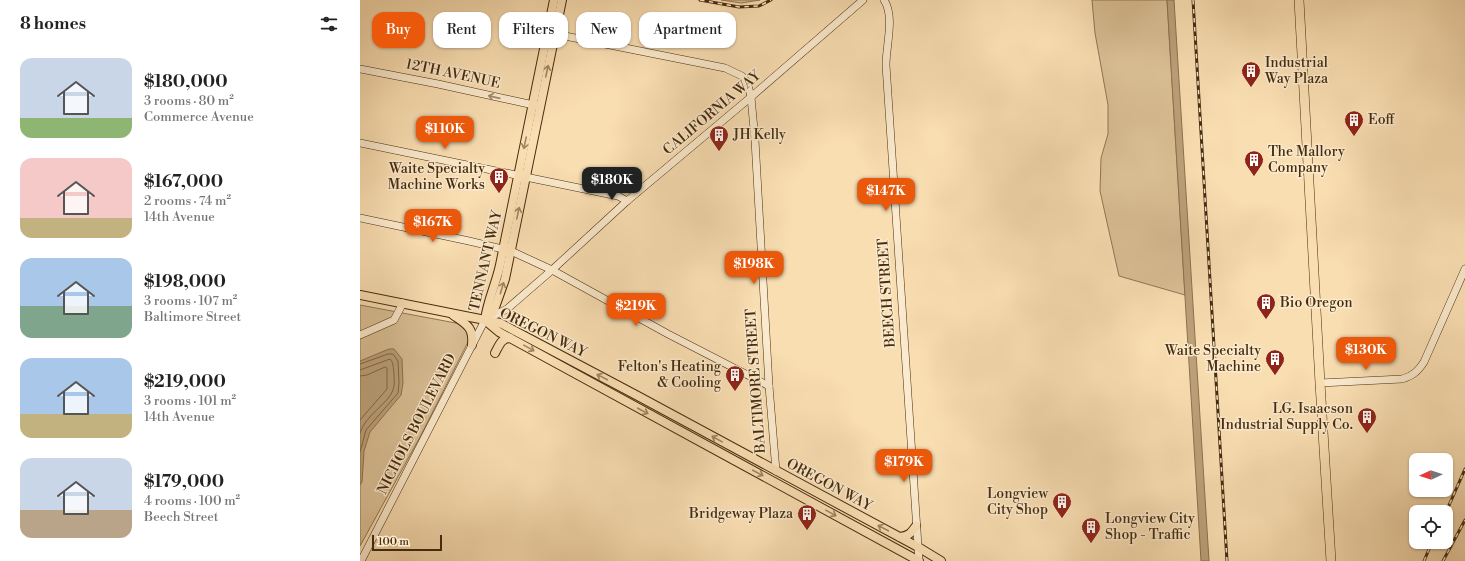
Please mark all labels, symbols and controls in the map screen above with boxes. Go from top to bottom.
chip: Buy [372,12,425,48]
chip: Rent [433,12,491,48]
chip: Filters [499,12,568,48]
chip: New [576,12,631,48]
chip: Apartment [639,12,736,48]
text: 8 homes [20,13,86,35]
icon: filters [318,13,340,35]
place label: Industrial Way Plaza [1264,54,1329,88]
street label: 12TH AVENUE [404,55,502,93]
building icon: Industrial Way Plaza [1240,60,1262,88]
one-way arrow [544,64,552,77]
street label: CALIFORNIA WAY [659,66,765,159]
text: $180,000 [144,71,228,93]
icon: home [52,74,100,122]
one-way arrow [488,92,501,100]
text: 3 rooms · 80 m² [144,93,234,109]
text: Commerce Avenue [144,109,254,125]
building icon: Eoff [1343,109,1365,137]
place label: Eoff [1368,111,1395,129]
pin: $110K [417,116,473,150]
text: $110K [425,121,465,137]
building icon: JH Kelly [708,124,730,152]
place label: JH Kelly [732,126,786,144]
one-way arrow [520,136,528,149]
place label: The Mallory Company [1268,143,1345,177]
building icon: The Mallory Company [1243,149,1265,177]
place label: Waite Specialty Machine Works [388,160,485,194]
building icon: Waite Specialty Machine Works [488,166,510,194]
pin: $180K [584,167,640,201]
text: $167,000 [144,171,223,193]
text: $180K [591,172,633,188]
icon: home [52,174,100,222]
pin: $147K [858,178,914,212]
text: $147K [866,183,906,199]
text: 2 rooms · 74 m² [144,193,231,209]
one-way arrow [515,207,523,220]
street label: TENNANT WAY [466,208,507,313]
text: 14th Avenue [144,209,215,225]
pin: $167K [405,209,461,243]
text: $167K [413,214,453,230]
street label: BEECH STREET [874,238,900,349]
pin: $198K [726,251,782,285]
text: $198K [734,256,774,272]
text: $198,000 [144,271,226,293]
icon: home [52,274,100,322]
one-way arrow [499,282,506,295]
building icon: Bio Oregon [1255,292,1277,320]
text: 3 rooms · 107 m² [144,293,237,309]
pin: $219K [608,293,664,327]
place label: Bio Oregon [1279,294,1353,312]
text: $219K [616,298,656,314]
street label: OREGON WAY [497,304,590,362]
street label: BALTIMORE STREET [742,308,770,455]
text: Baltimore Street [144,309,241,325]
pin: $130K [1338,337,1394,371]
place label: Waite Specialty Machine [1164,342,1261,376]
text: $130K [1345,342,1387,358]
one-way arrow [523,345,535,353]
building icon: Waite Specialty Machine [1264,348,1286,376]
street label: NICHOLS BOULEVARD [374,350,460,497]
place label: Felton's Heating & Cooling [618,358,722,392]
building icon: Felton's Heating & Cooling [724,364,746,392]
text: $219,000 [144,371,226,393]
one-way arrow [597,373,609,380]
icon: home [52,374,100,422]
text: 3 rooms · 101 m² [144,393,236,409]
place label: LG. Isaacson Industrial Supply Co. [1220,400,1354,434]
building icon: LG. Isaacson Industrial Supply Co. [1356,406,1378,434]
one-way arrow [637,408,649,416]
text: 14th Avenue [144,409,215,425]
one-way arrow [711,434,723,442]
pin: $179K [876,449,932,483]
north arrow [1409,453,1453,497]
map controls [1409,453,1453,549]
text: $179K [884,454,924,470]
street label: OREGON WAY [783,455,876,516]
one-way arrow [751,470,763,477]
text: $179,000 [144,471,224,493]
icon: home [52,474,100,522]
place label: Longview City Shop [987,485,1048,519]
building icon: Longview City Shop [1051,491,1073,519]
text: 4 rooms · 100 m² [144,493,240,509]
building icon: Bridgeway Plaza [796,503,818,531]
place label: Bridgeway Plaza [688,505,794,523]
button: locate [1409,505,1453,549]
text: Beech Street [144,509,218,525]
one-way arrow [825,510,837,517]
place label: Longview City Shop - Traffic [1105,510,1195,544]
building icon: Longview City Shop - Traffic [1080,516,1102,544]
one-way arrow [877,524,889,532]
scale bar [372,533,442,552]
text: 100 m [378,535,409,549]

